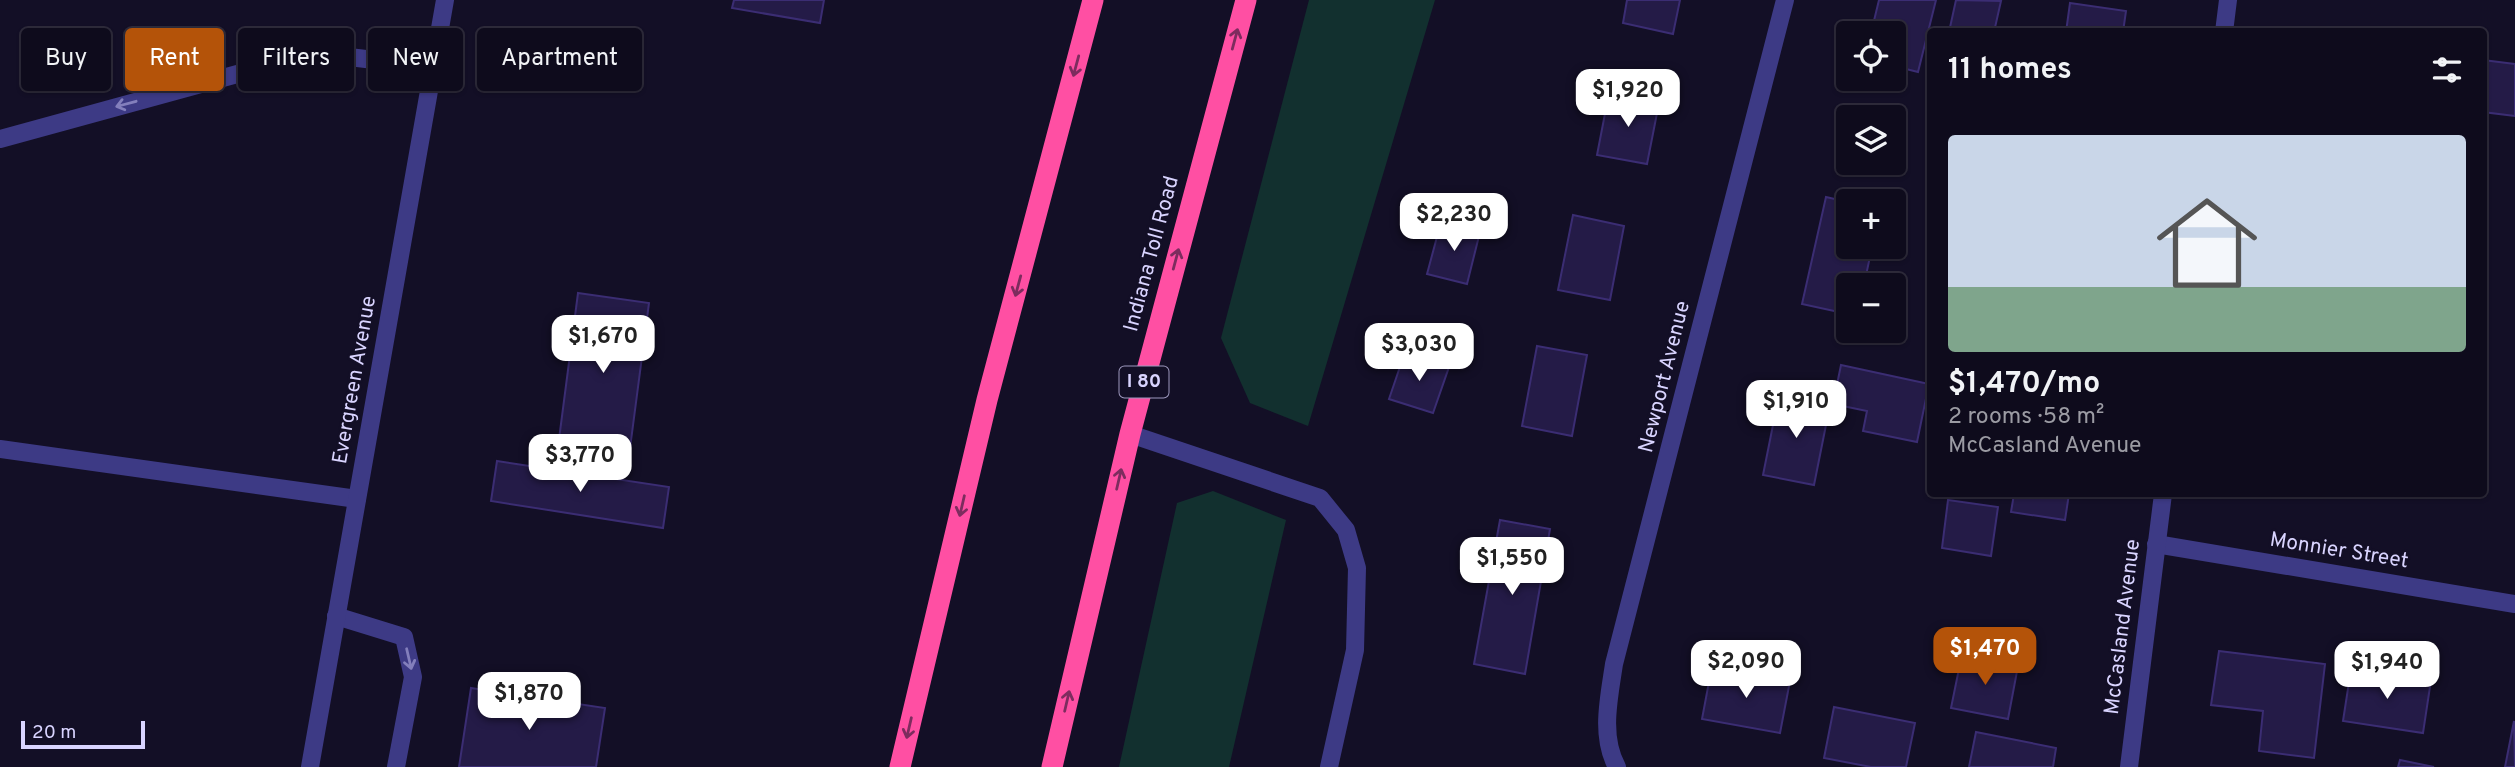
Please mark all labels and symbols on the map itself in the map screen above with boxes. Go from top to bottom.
one-way arrow [1229,28,1242,51]
one-way arrow [1069,54,1082,77]
pin: $1,920 [1571,69,1685,129]
one-way arrow [115,99,137,112]
street label: Indiana Toll Road [1118,173,1186,335]
pin: $2,230 [1397,194,1511,253]
one-way arrow [1171,248,1184,270]
one-way arrow [1011,274,1024,297]
street label: Evergreen Avenue [327,294,383,466]
street label: Newport Avenue [1633,298,1697,456]
pin: $1,670 [546,316,660,375]
pin: $3,030 [1362,324,1476,383]
road number: I 80 [1120,366,1168,398]
pin: $1,910 [1739,380,1853,440]
pin: $3,770 [523,434,637,494]
one-way arrow [1113,468,1126,491]
one-way arrow [955,495,968,517]
street label: Monnier Street [2268,527,2410,575]
pin: $1,550 [1455,538,1569,597]
street label: McCasland Avenue [2099,538,2147,716]
pin: $1,470 [1928,628,2042,687]
pin: $2,090 [1689,640,1803,700]
pin: $1,940 [2330,642,2444,701]
one-way arrow [402,647,416,670]
pin: $1,870 [472,672,586,732]
one-way arrow [1062,690,1075,712]
one-way arrow [902,716,915,739]
scale bar [21,718,145,750]

